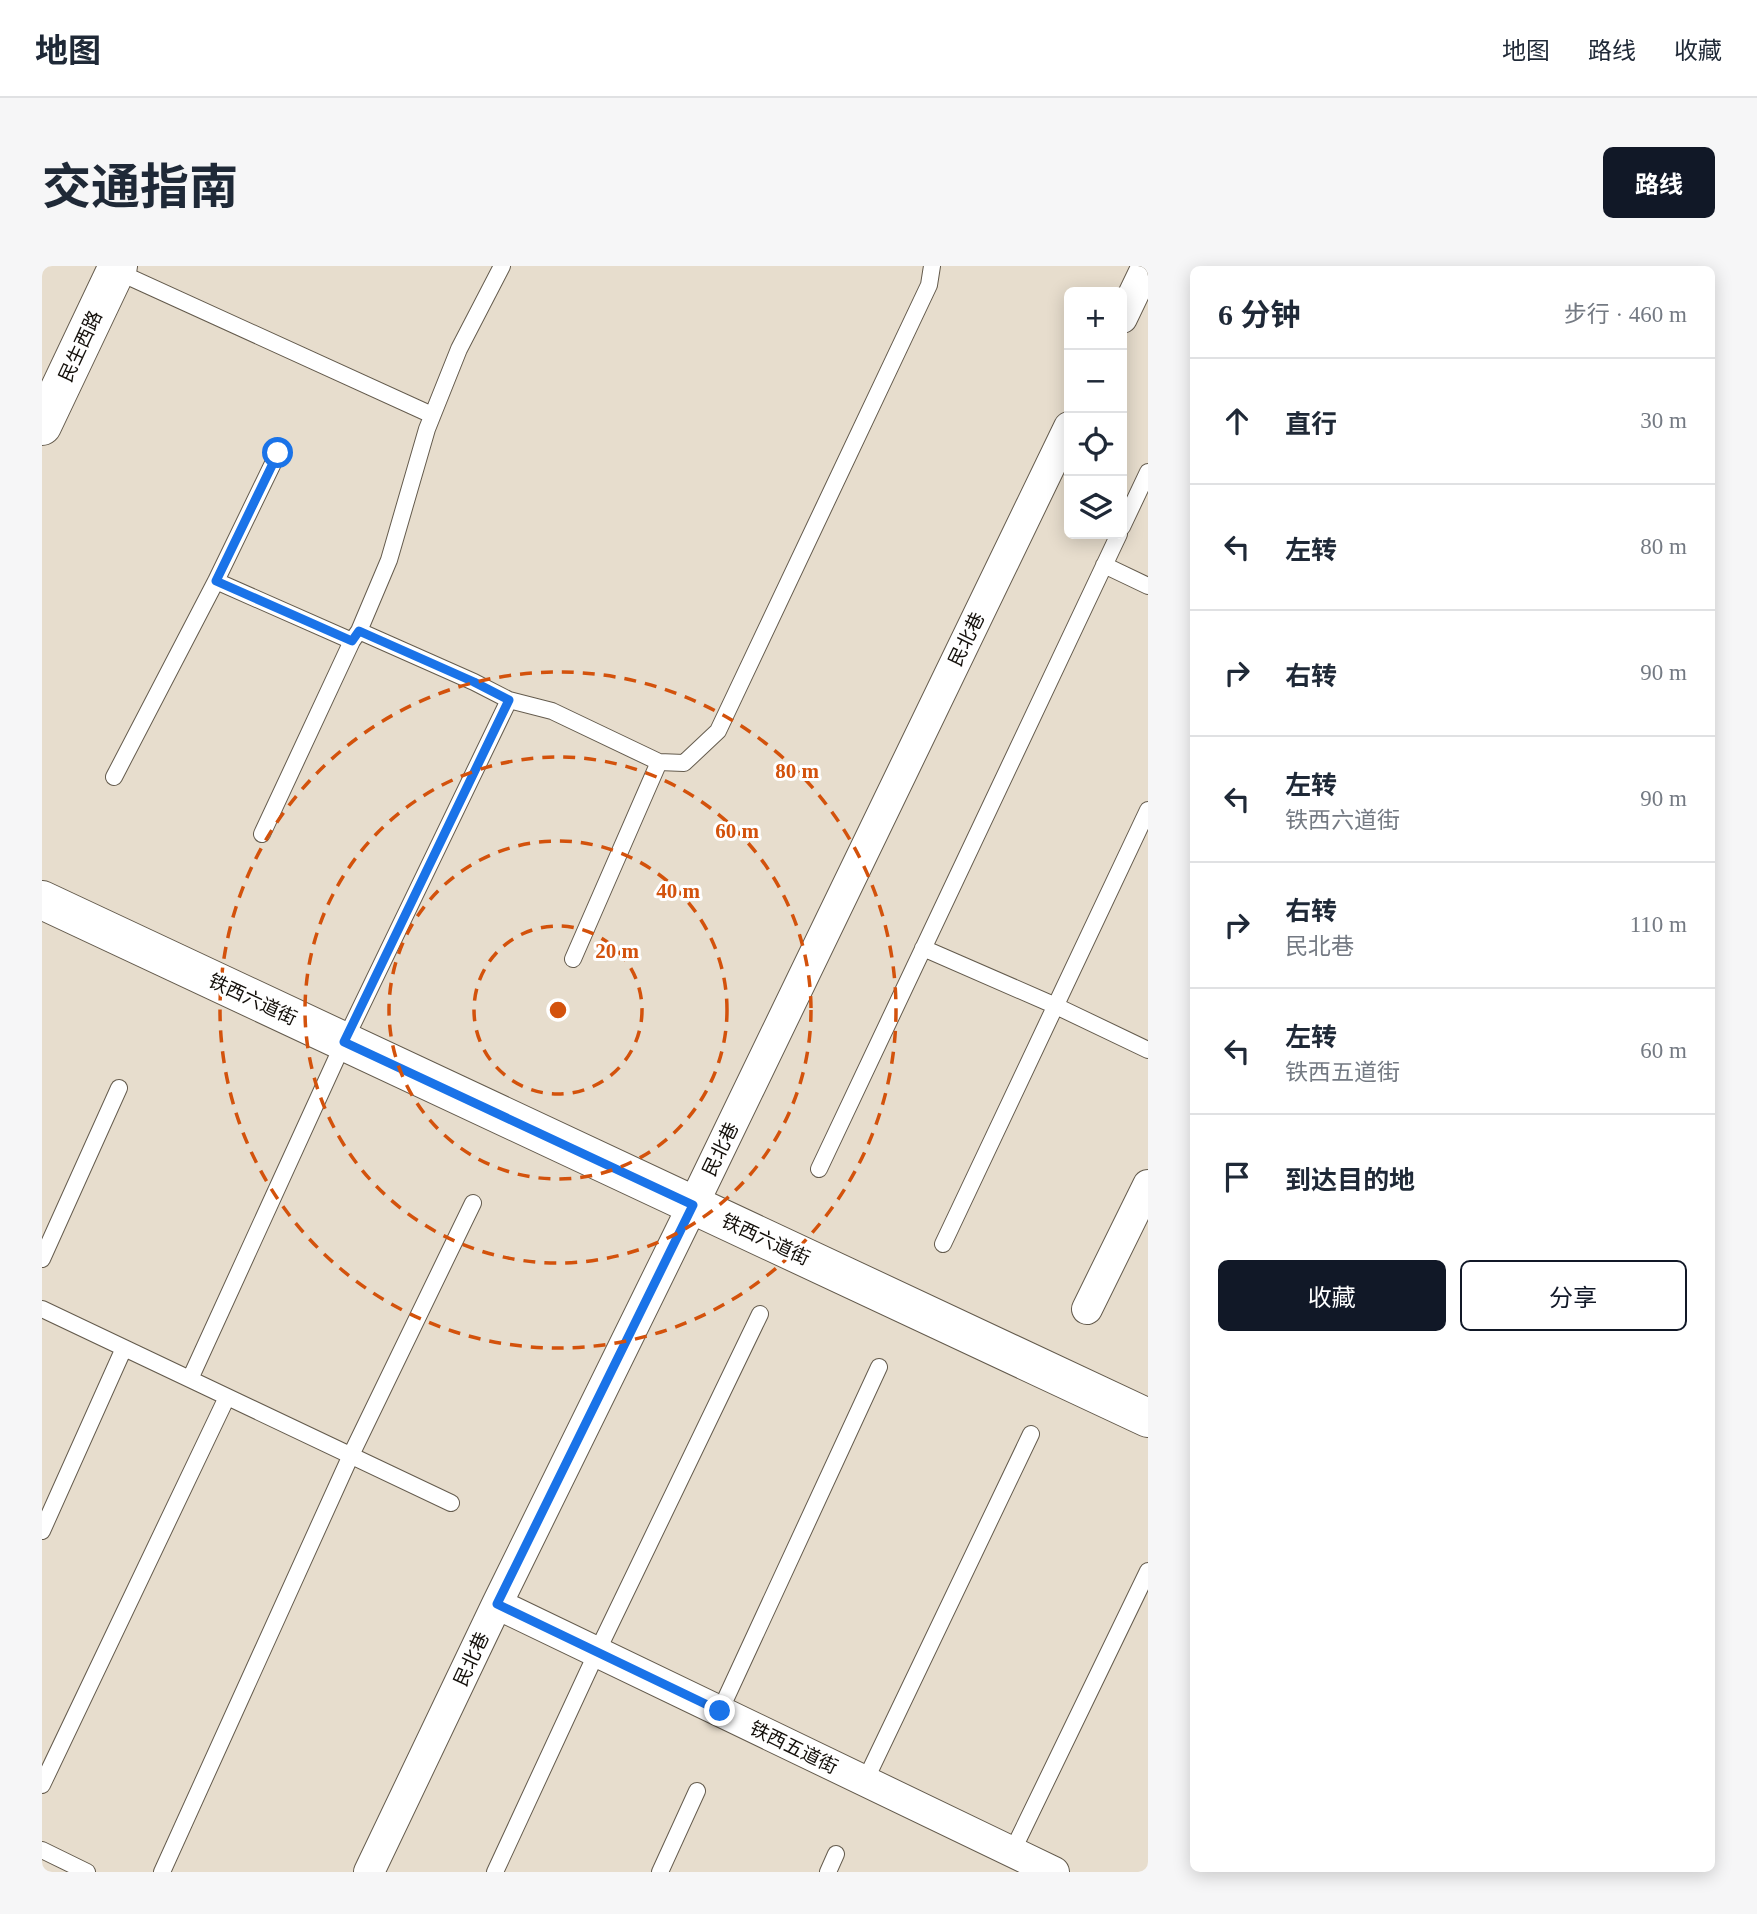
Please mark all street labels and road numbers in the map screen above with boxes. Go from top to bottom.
street label: 民生西路 [55,307,106,385]
street label: 民北巷 [945,609,988,669]
street label: 铁西六道街 [205,970,300,1029]
street label: 民北巷 [699,1119,742,1179]
street label: 铁西六道街 [718,1210,813,1269]
street label: 民北巷 [450,1629,493,1689]
street label: 铁西五道街 [746,1717,841,1778]

